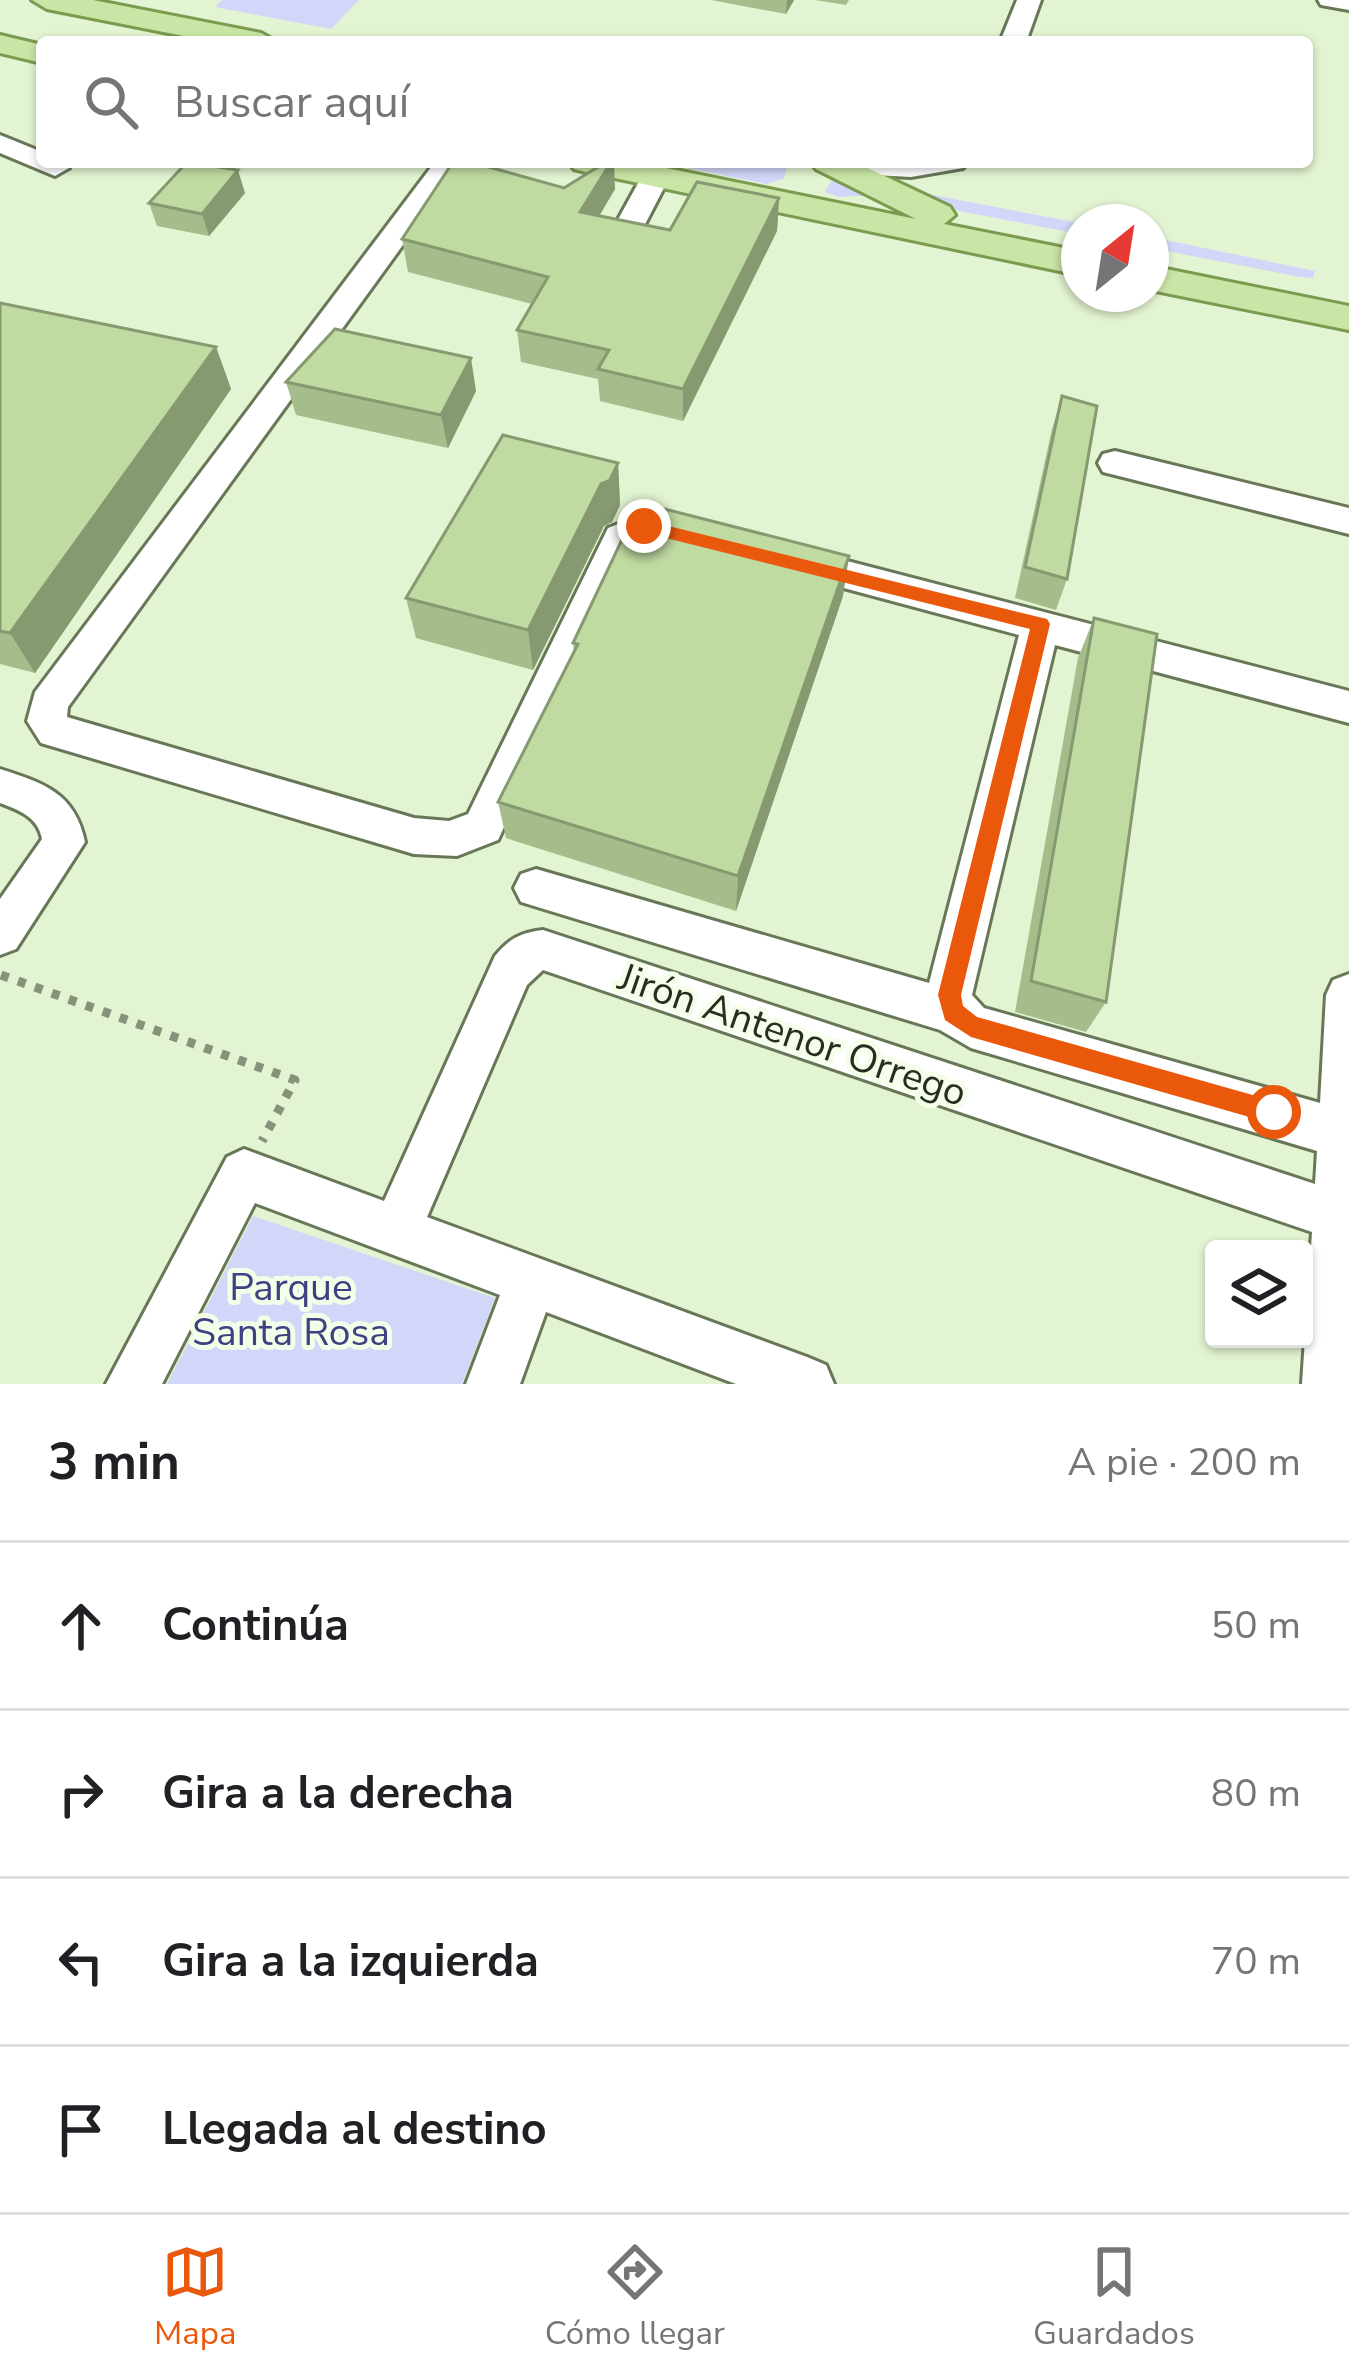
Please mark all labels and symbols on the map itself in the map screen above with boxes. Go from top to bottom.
north arrow [1061,204,1169,312]
route end [617,499,671,553]
street label: Jirón Antenor Orrego [610,951,974,1120]
route start [1247,1085,1301,1139]
park label: Parque Santa Rosa [192,1261,390,1359]

